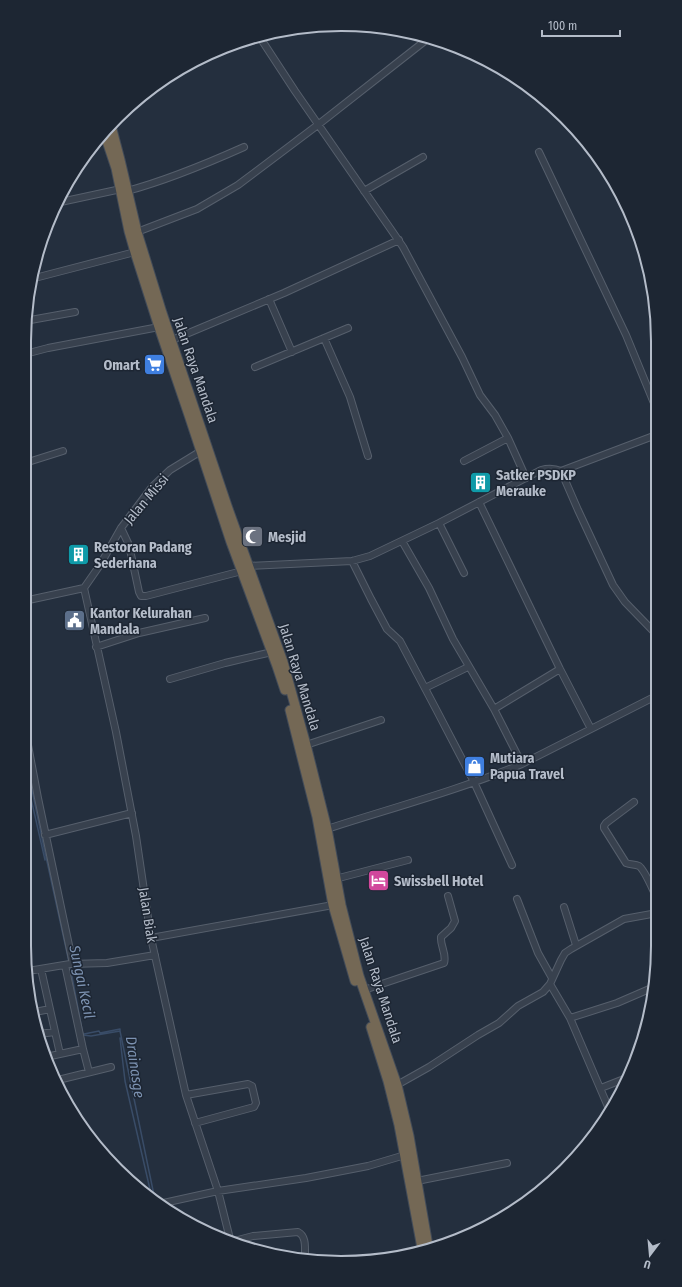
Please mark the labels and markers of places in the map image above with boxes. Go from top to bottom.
supermarket icon: Omart [142,352,168,378]
place label: Omart [103,357,141,374]
place label: Satker PSDKP Merauke [496,467,576,500]
building icon: Satker PSDKP Merauke [468,470,494,496]
mosque icon: Mesjid [239,524,265,550]
place label: Mesjid [268,529,306,546]
place label: Restoran Padang Sederhana [94,539,192,572]
building icon: Restoran Padang Sederhana [65,542,91,568]
place label: Kantor Kelurahan Mandala [90,605,192,638]
public building icon: Kantor Kelurahan Mandala [61,608,87,634]
place label: Mutiara Papua Travel [490,750,564,783]
shop icon: Mutiara Papua Travel [462,753,488,779]
hotel icon: Swissbell Hotel [366,868,392,894]
place label: Swissbell Hotel [394,873,484,890]

